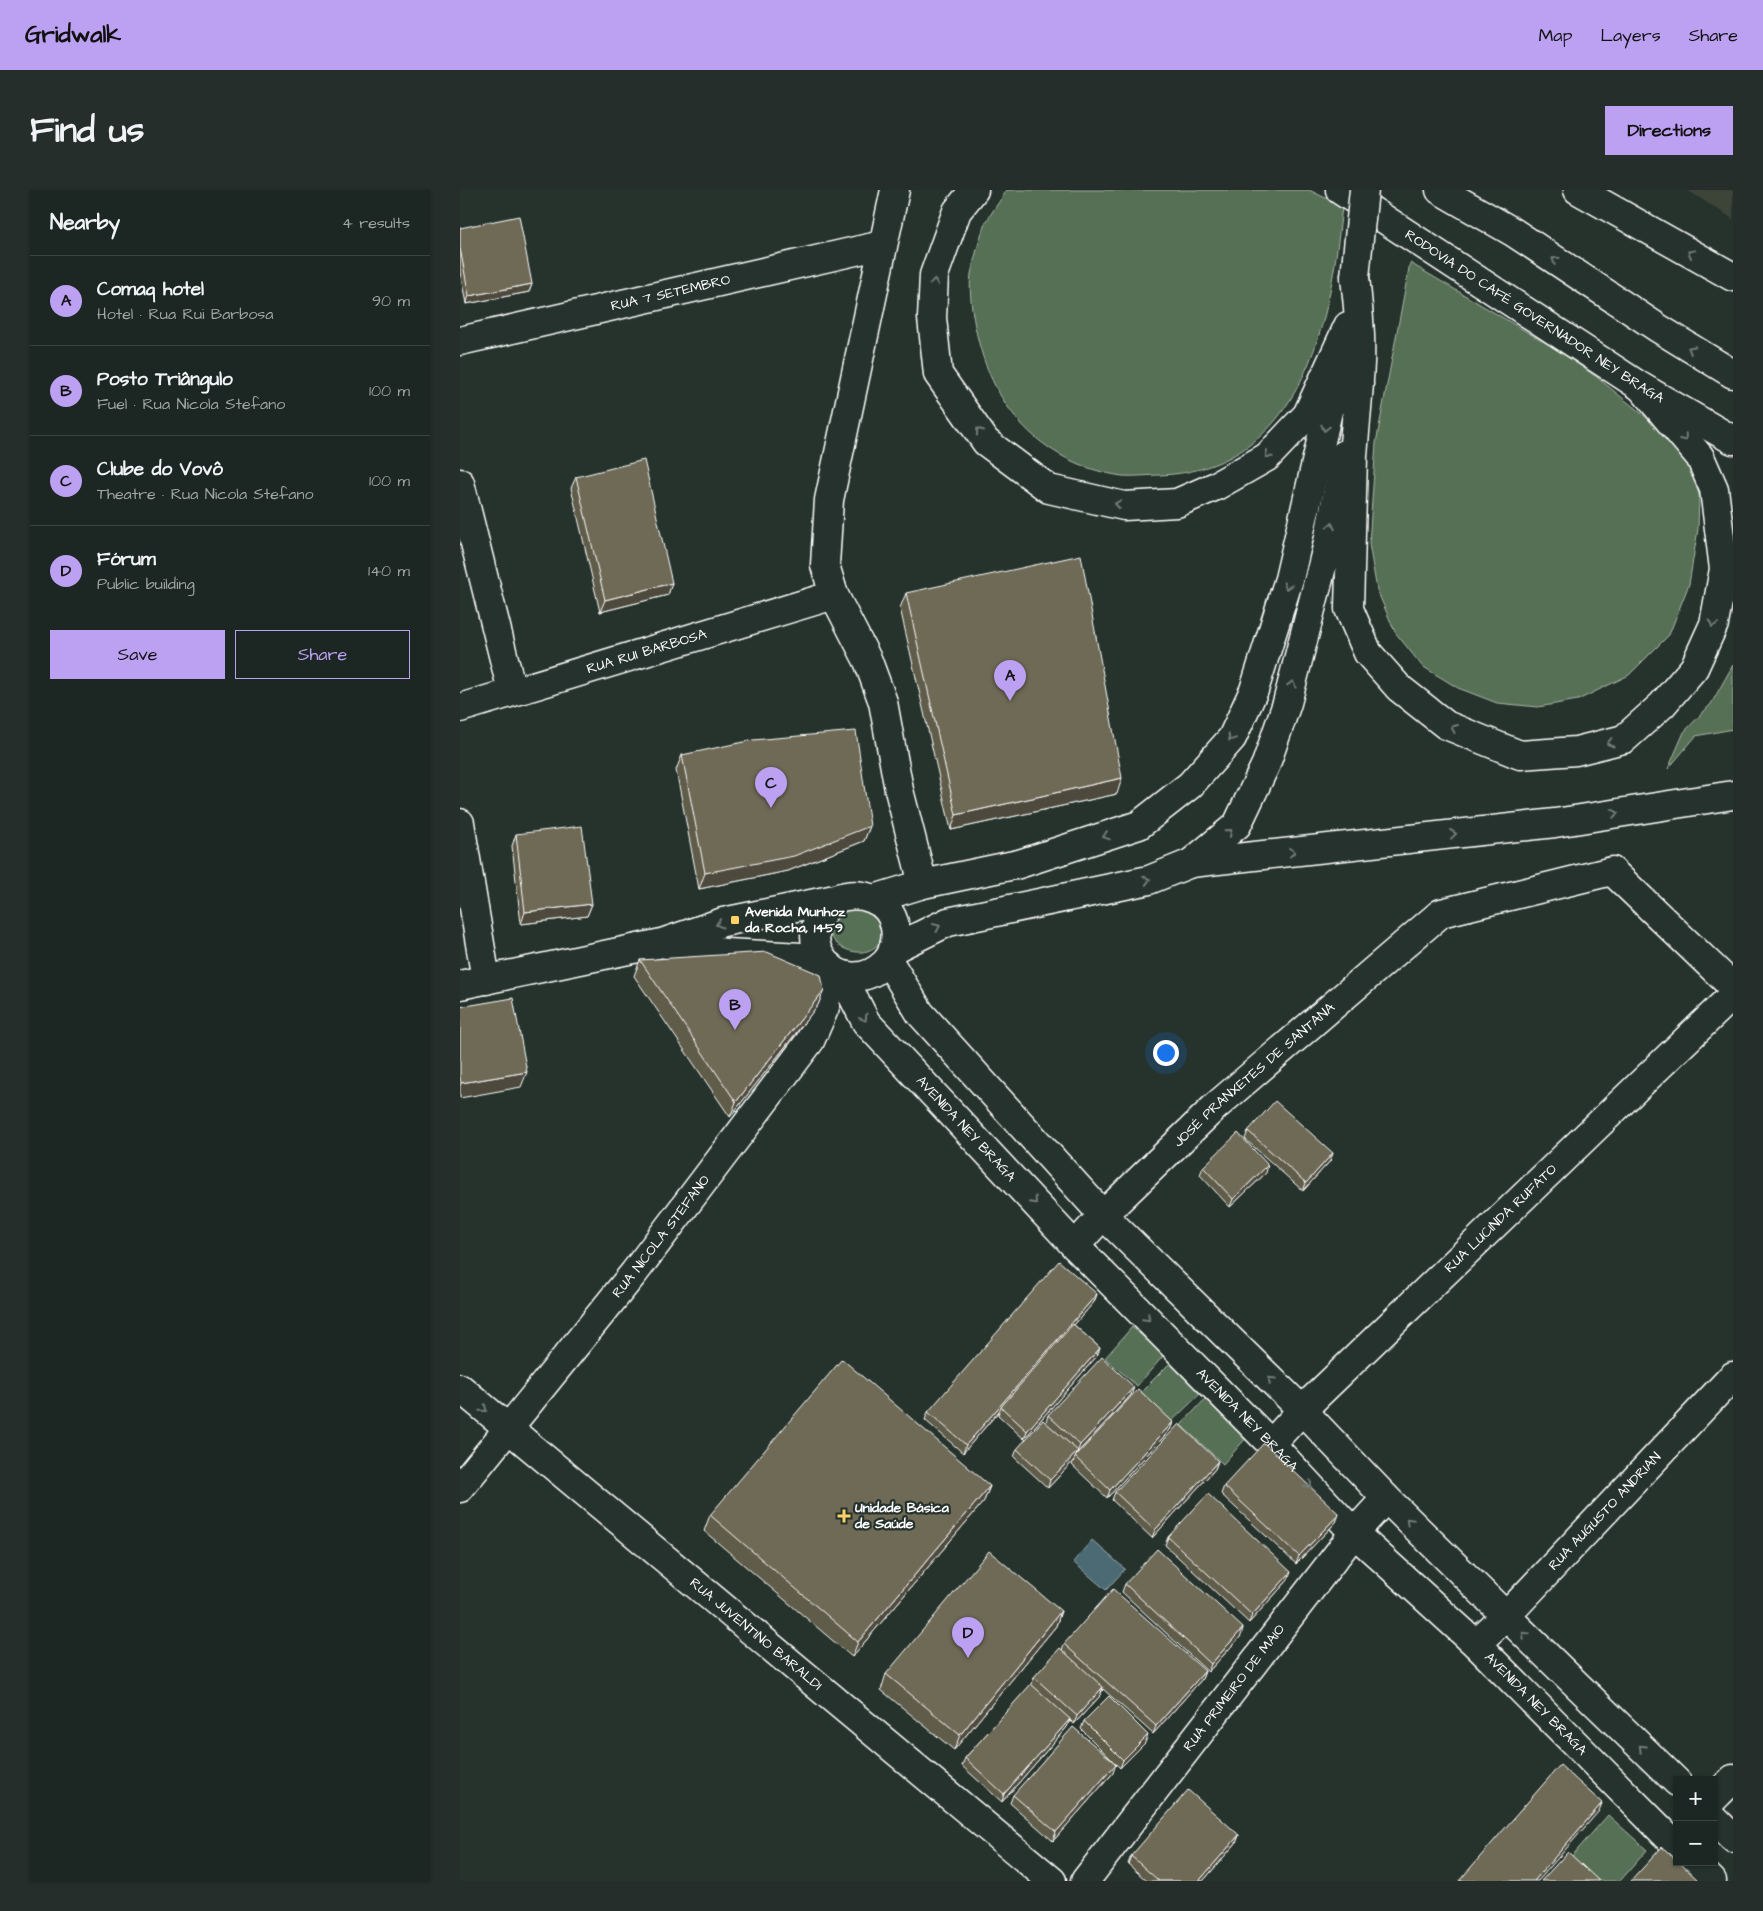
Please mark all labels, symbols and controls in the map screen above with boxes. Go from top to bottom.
text: Gridwalk [25,18,121,52]
text: Map [1538,23,1572,48]
text: Layers [1600,23,1661,48]
text: Share [1689,23,1738,48]
text: Find us [30,106,144,155]
button: Directions [1605,106,1733,155]
text: Nearby [50,208,120,237]
text: 4 results [342,212,410,234]
street label: RODOVIA DO CAFÉ GOVERNADOR NEY BRAGA [1401,225,1668,408]
one-way arrow [1687,250,1696,260]
one-way arrow [1552,256,1561,266]
street label: RUA 7 SETEMBRO [609,270,732,316]
text: Comaq hotel [97,276,204,303]
one-way arrow [928,278,939,286]
text: A [61,290,71,312]
text: 90 m [372,290,410,312]
text: Hotel · Rua Rui Barbosa [97,303,273,325]
one-way arrow [1688,345,1697,355]
text: Posto Triângulo [97,366,233,393]
text: B [60,380,72,402]
text: 100 m [369,380,410,402]
text: Fuel · Rua Nicola Stefano [97,393,285,415]
one-way arrow [1320,423,1331,432]
one-way arrow [976,427,985,437]
one-way arrow [1678,432,1686,441]
one-way arrow [1264,449,1273,458]
text: Clube do Vovô [97,456,223,483]
text: C [60,470,72,492]
text: 100 m [369,470,410,492]
text: Theatre · Rua Nicola Stefano [97,483,313,505]
one-way arrow [1114,500,1122,510]
one-way arrow [1326,522,1336,531]
text: Fórum [97,546,156,573]
text: D [61,560,71,582]
text: 140 m [368,560,410,582]
text: Public building [97,573,195,595]
one-way arrow [1282,581,1292,589]
one-way arrow [1709,620,1719,628]
street label: RUA RUI BARBOSA [584,624,709,679]
button: Save [50,630,225,679]
button: Share [235,630,410,679]
pin: A [994,660,1026,701]
one-way arrow [1286,679,1297,688]
one-way arrow [1450,724,1459,734]
one-way arrow [1228,732,1237,741]
one-way arrow [1606,737,1614,747]
pin: C [755,767,787,808]
one-way arrow [1610,809,1619,819]
one-way arrow [1223,828,1232,837]
one-way arrow [1450,829,1458,840]
one-way arrow [1103,831,1111,841]
one-way arrow [1288,847,1296,858]
one-way arrow [1142,875,1150,885]
place label: Avenida Munhoz da Rocha, 1459 [744,902,846,938]
marker: Avenida Munhoz da Rocha, 1459 [729,914,741,926]
one-way arrow [715,918,723,928]
one-way arrow [932,923,941,934]
pin: B [719,989,751,1030]
street label: JOSÉ PRANXETES DE SANTANA [1169,998,1340,1152]
one-way arrow [858,1013,868,1022]
your location [1153,1040,1179,1066]
street label: AVENIDA NEY BRAGA [911,1072,1020,1186]
street label: RUA LUCINDA RUFATO [1440,1160,1561,1278]
street label: RUA NICOLA STEFANO [608,1171,715,1302]
one-way arrow [1028,1196,1037,1205]
one-way arrow [1141,1312,1150,1321]
street label: AVENIDA NEY BRAGA [1191,1364,1303,1477]
one-way arrow [1268,1377,1277,1386]
one-way arrow [479,1403,488,1412]
street label: RUA AUGUSTO ANDRIAN [1544,1448,1666,1575]
one-way arrow [1303,1479,1312,1488]
place label: Unidade Básica de Saúde [854,1498,950,1534]
marker: Unidade Básica de Saúde [837,1509,851,1523]
one-way arrow [1406,1518,1415,1527]
street label: RUA JUVENTINO BARALDI [685,1573,826,1695]
pin: D [952,1617,984,1658]
street label: RUA PRIMEIRO DE MAIO [1179,1620,1290,1756]
one-way arrow [1522,1632,1531,1641]
street label: AVENIDA NEY BRAGA [1480,1648,1592,1760]
one-way arrow [1638,1745,1647,1754]
map controls [1673,1776,1718,1866]
button: + [1673,1776,1718,1821]
button: − [1673,1821,1718,1866]

